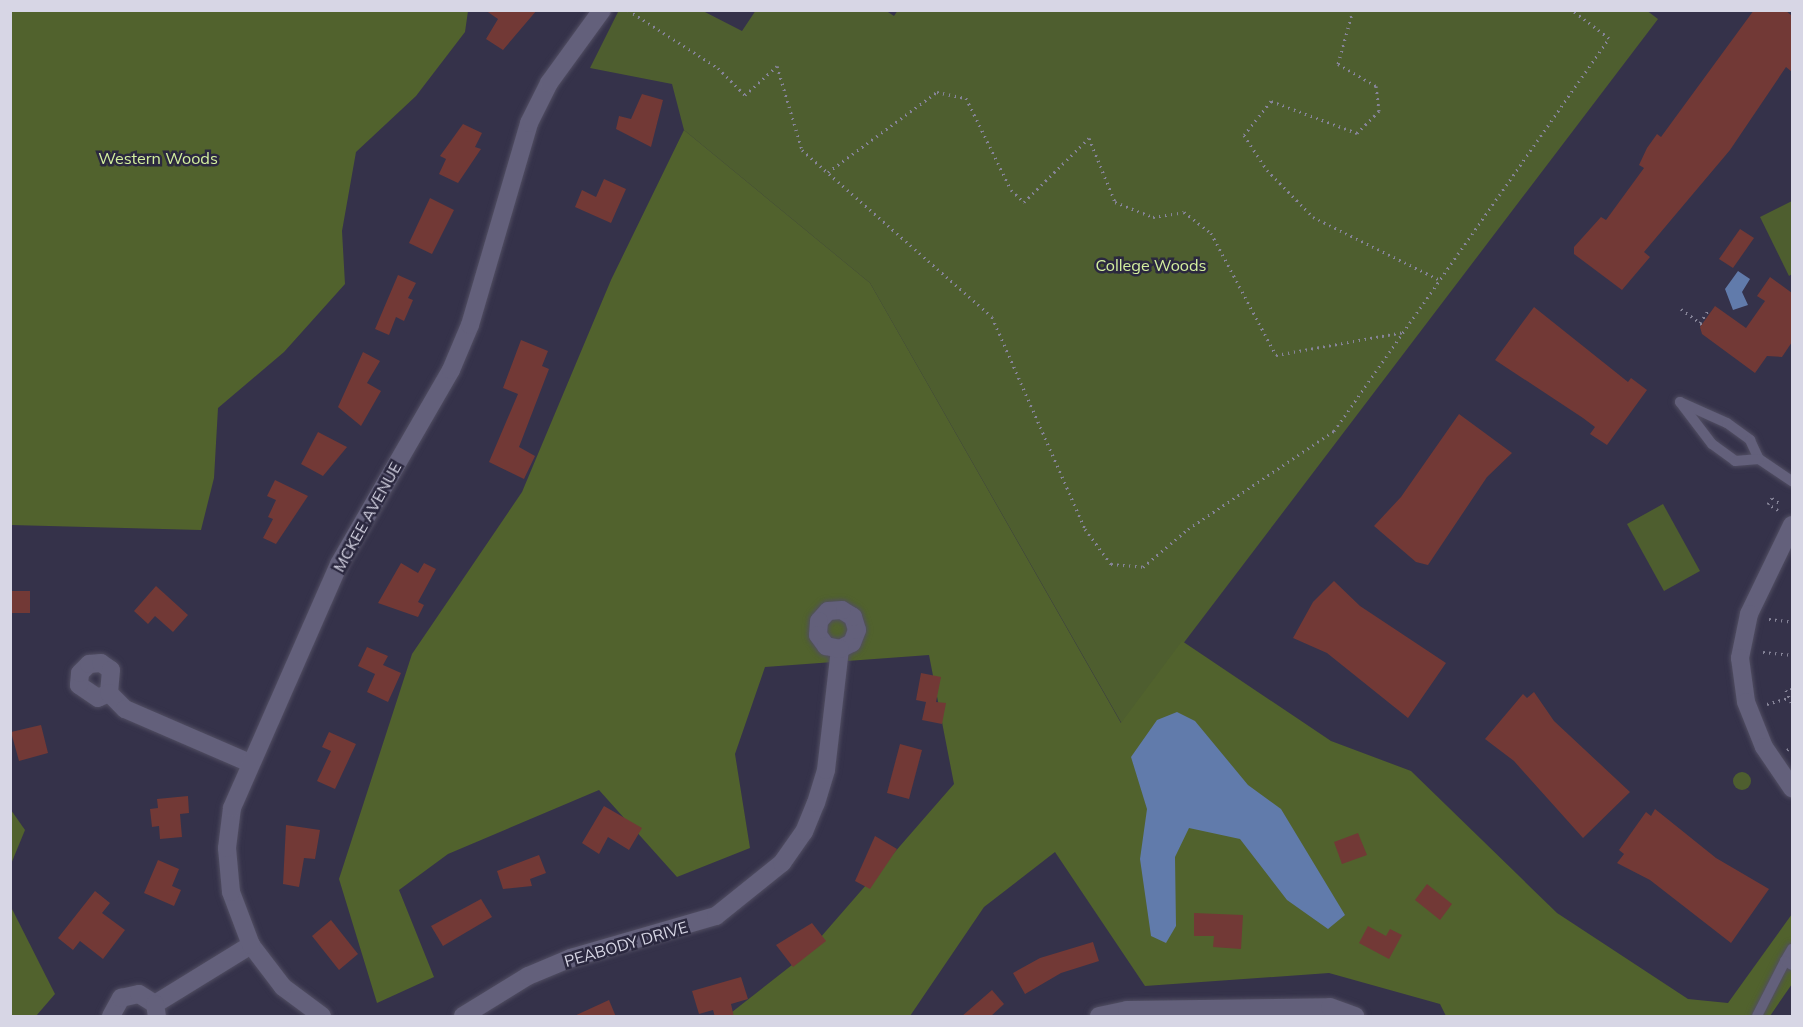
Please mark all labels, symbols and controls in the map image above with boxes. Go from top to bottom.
park label: Western Woods [98,148,218,168]
park label: College Woods [1095,255,1207,275]
street label: MCKEE AVENUE [329,459,405,575]
street label: PEABODY DRIVE [562,917,690,971]

